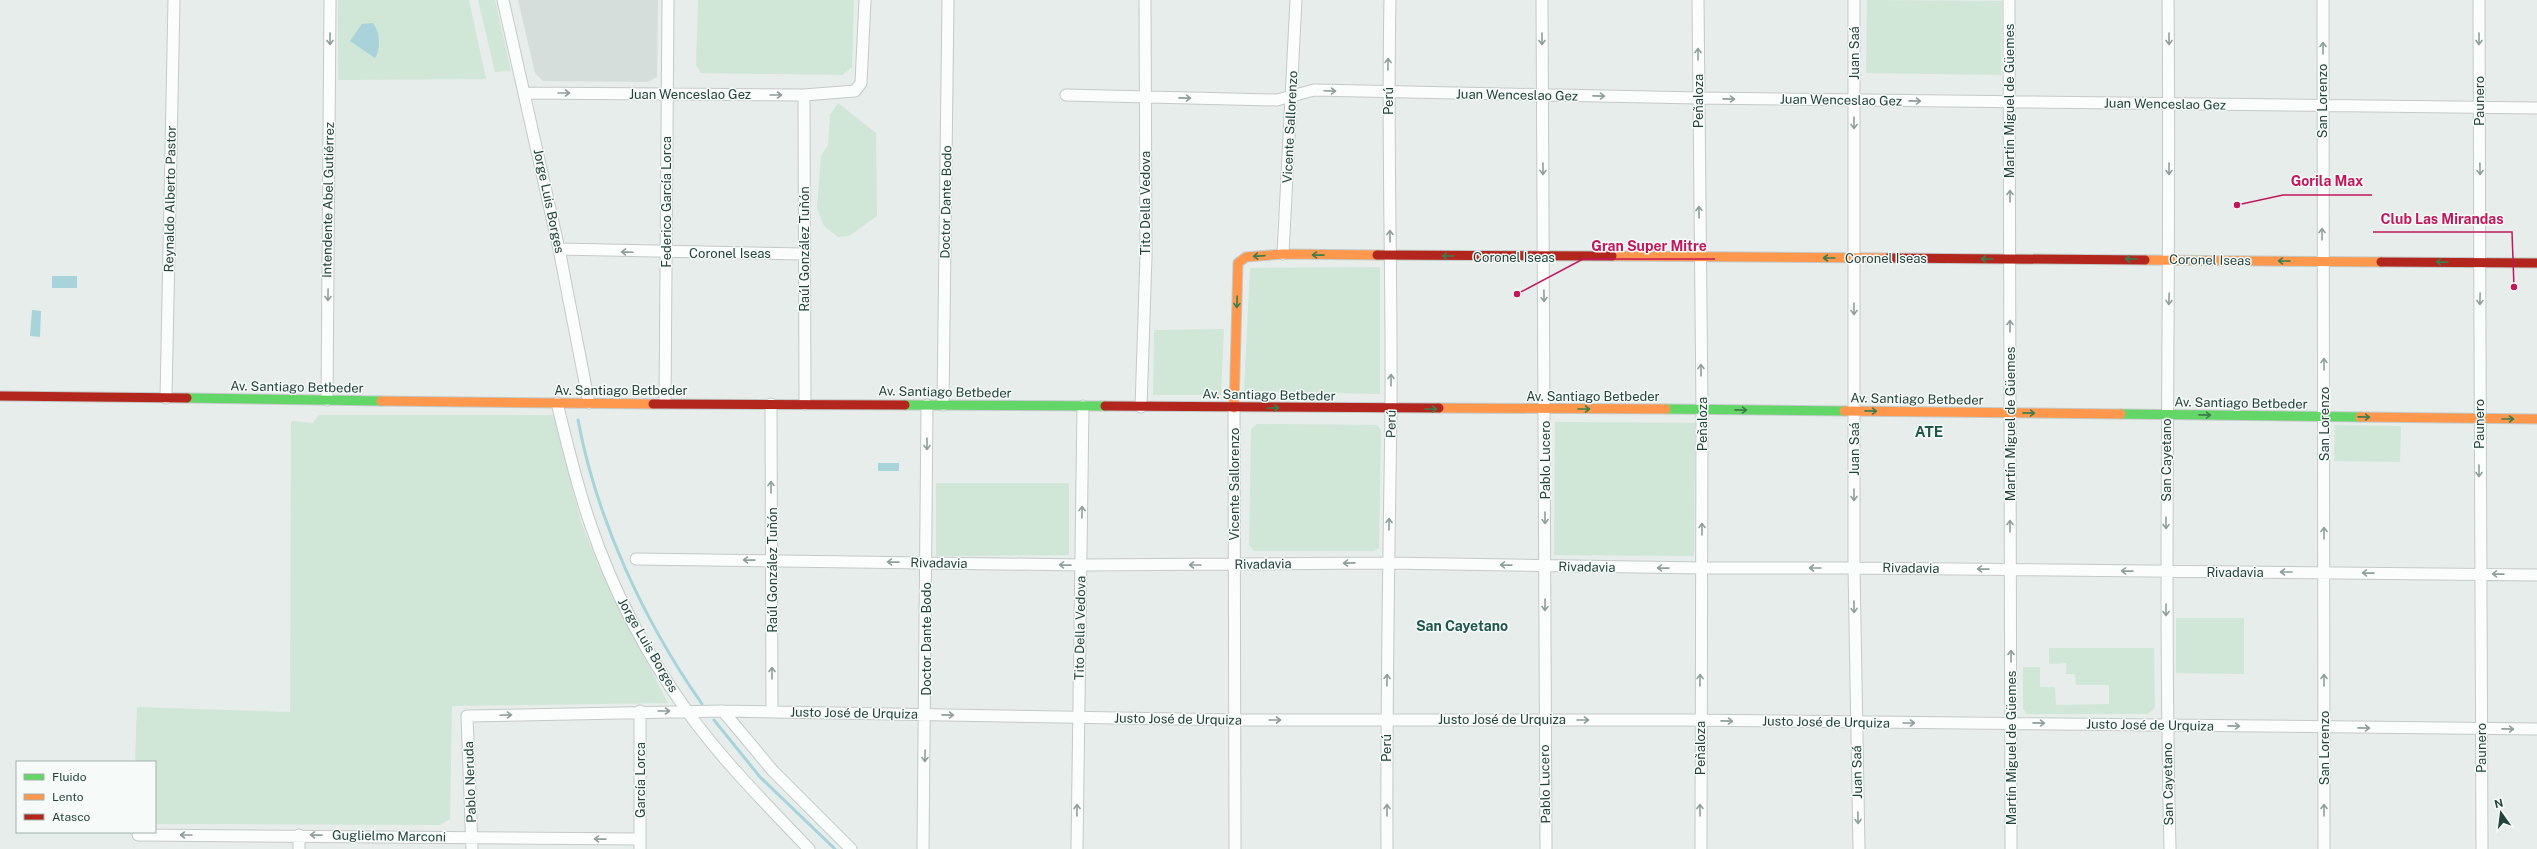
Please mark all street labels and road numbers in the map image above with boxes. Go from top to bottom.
street label: Martín Miguel de Güemes [2002,24,2017,178]
street label: Juan Saá [1847,26,1862,80]
street label: San Lorenzo [2315,64,2330,138]
street label: Vicente Sallorenzo [1280,70,1300,184]
street label: Peñaloza [1691,74,1706,128]
street label: Paunero [2472,76,2487,126]
street label: Juan Wenceslao Gez [1456,86,1578,104]
street label: Juan Wenceslao Gez [629,87,751,102]
street label: Perú [1381,87,1396,115]
street label: Juan Wenceslao Gez [1780,91,1902,109]
street label: Juan Wenceslao Gez [2104,95,2226,113]
street label: Intendente Abel Gutiérrez [319,122,337,278]
street label: Reynaldo Alberto Pastor [161,126,179,272]
street label: Federico García Lorca [659,136,674,268]
street label: Doctor Dante Bodo [938,145,954,259]
street label: Jorge Luis Borges [531,147,567,255]
street label: Tito Della Vedova [1138,151,1153,255]
street label: Raúl González Tuñón [797,186,812,312]
street label: Coronel Iseas [689,246,771,261]
street label: Coronel Iseas [1473,250,1555,265]
street label: Coronel Iseas [1845,251,1927,266]
street label: Coronel Iseas [2169,252,2251,268]
street label: Martín Miguel de Güemes [2003,347,2018,501]
street label: Av. Santiago Betbeder [230,378,364,396]
street label: Av. Santiago Betbeder [554,383,688,398]
street label: Av. Santiago Betbeder [878,383,1012,401]
street label: Av. Santiago Betbeder [1202,386,1336,404]
street label: San Lorenzo [2317,387,2332,461]
street label: Av. Santiago Betbeder [1526,389,1660,404]
street label: Av. Santiago Betbeder [1850,390,1984,408]
street label: Av. Santiago Betbeder [2174,394,2308,412]
street label: Peñaloza [1695,397,1710,451]
street label: Paunero [2472,399,2487,449]
street label: Perú [1383,410,1399,438]
street label: San Cayetano [2159,418,2174,502]
street label: Pablo Lucero [1538,421,1553,499]
street label: Juan Saá [1847,422,1862,476]
street label: Vicente Sallorenzo [1227,428,1242,540]
street label: Raúl González Tuñón [765,507,780,633]
street label: Rivadavia [910,555,968,571]
street label: Rivadavia [1234,556,1292,572]
street label: Rivadavia [1558,559,1616,575]
street label: Rivadavia [1882,560,1940,576]
street label: Rivadavia [2206,565,2264,580]
street label: Tito Della Vedova [1072,576,1088,680]
street label: Doctor Dante Bodo [919,582,934,696]
street label: Jorge Luis Borges [615,595,681,695]
street label: Martín Miguel de Güemes [2004,671,2019,825]
street label: Justo José de Urquiza [790,704,918,722]
street label: Justo José de Urquiza [1114,710,1242,728]
street label: San Lorenzo [2317,711,2332,785]
street label: Justo José de Urquiza [1438,712,1566,727]
street label: Justo José de Urquiza [1762,713,1890,731]
street label: Justo José de Urquiza [2086,716,2214,734]
street label: Peñaloza [1693,721,1708,775]
street label: Paunero [2474,723,2489,773]
street label: Perú [1379,734,1394,762]
street label: Pablo Neruda [461,741,479,823]
street label: García Lorca [633,742,648,818]
street label: San Cayetano [2160,742,2176,826]
street label: Pablo Lucero [1537,744,1553,824]
street label: Juan Saá [1849,745,1865,799]
street label: Guglielmo Marconi [332,828,446,844]

